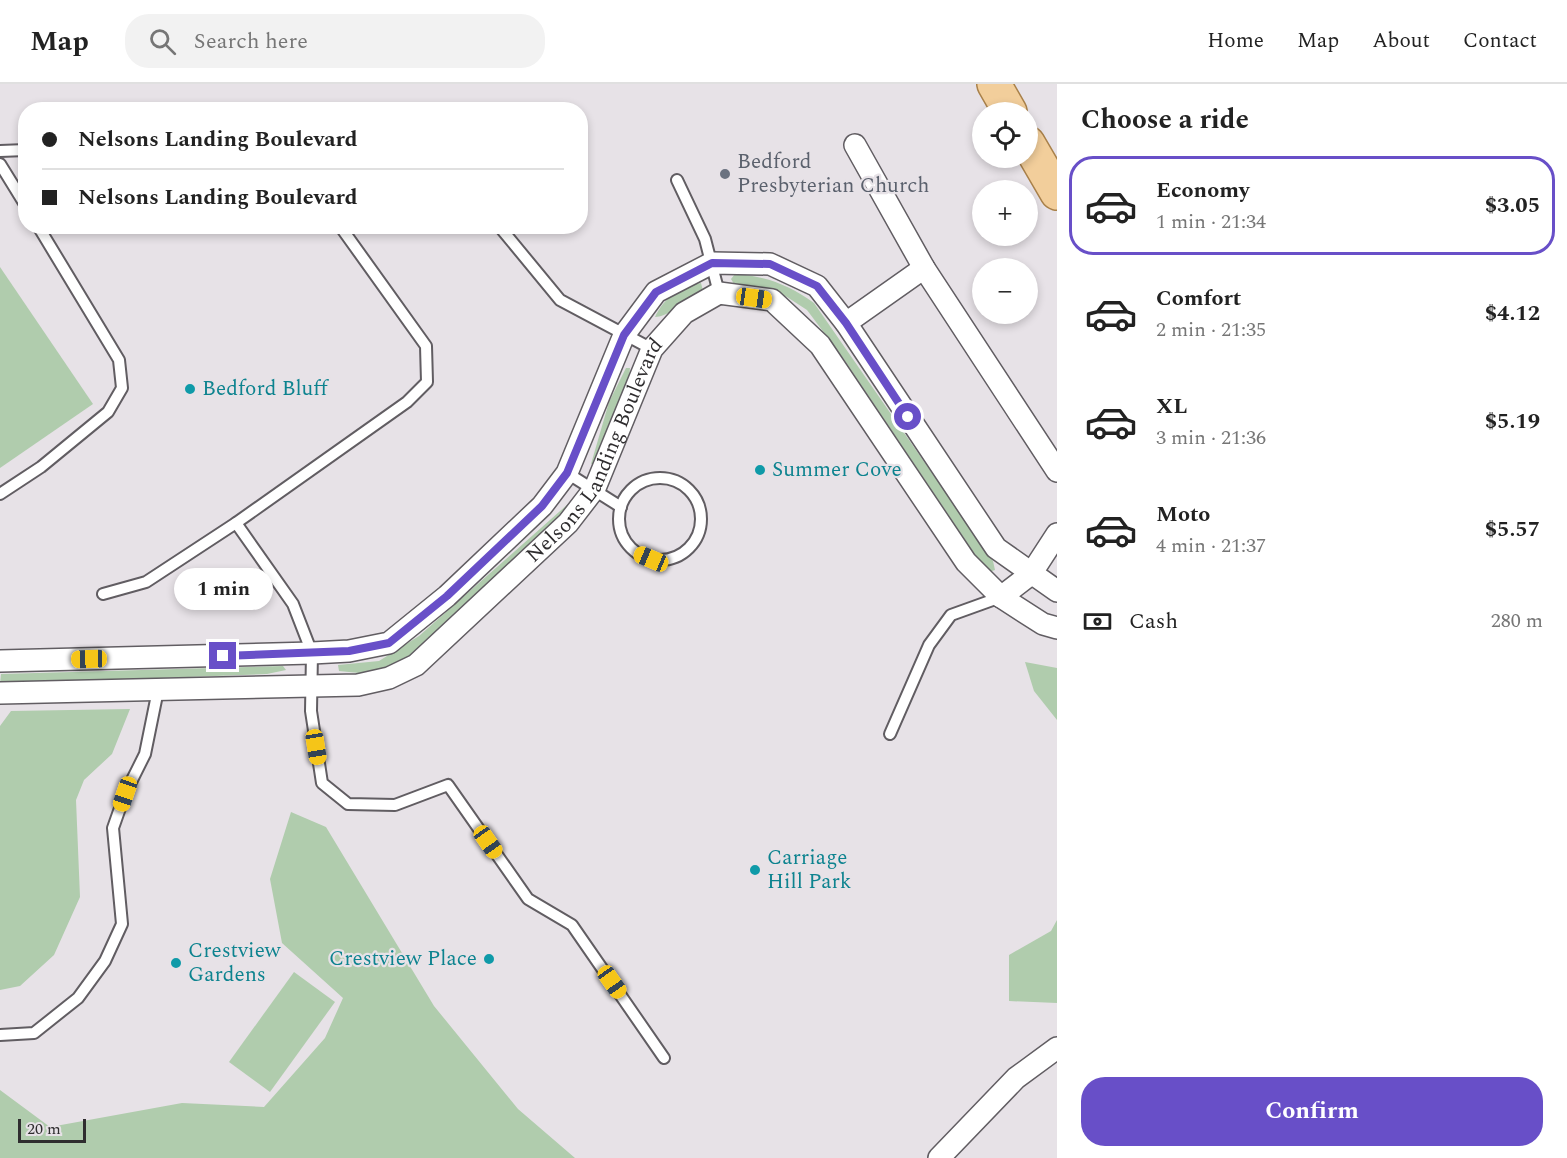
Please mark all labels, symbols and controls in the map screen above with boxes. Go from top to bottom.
search box [125,14,545,68]
text: Map [30,20,89,63]
icon: search [146,25,179,58]
text: Search here [194,25,308,58]
text: Home [1207,25,1264,57]
text: Map [1297,25,1339,57]
text: About [1372,25,1430,57]
text: Contact [1463,25,1537,57]
text: Choose a ride [1081,99,1249,141]
map controls [972,102,1038,324]
button: locate [972,102,1038,168]
text: Nelsons Landing Boulevard [78,123,358,156]
place label: Bedford Presbyterian Church [737,146,930,202]
marker: Bedford Presbyterian Church [718,167,732,181]
text: Economy [1156,174,1249,207]
icon: car [1084,179,1138,233]
button: + [972,180,1038,246]
text: Nelsons Landing Boulevard [78,181,358,214]
text: $3.05 [1485,189,1540,222]
text: 1 min · 21:34 [1156,207,1266,237]
button: − [972,258,1038,324]
text: Comfort [1156,282,1241,315]
car [735,287,773,309]
icon: car [1084,287,1138,341]
text: $4.12 [1485,297,1540,330]
text: 2 min · 21:35 [1156,315,1266,345]
street label: Nelsons Landing Boulevard [519,331,671,570]
place label: Bedford Bluff [202,373,329,405]
marker: Bedford Bluff [183,382,197,396]
text: XL [1156,390,1187,423]
icon: car [1084,395,1138,449]
route start [894,403,921,430]
text: $5.19 [1485,405,1540,438]
text: 3 min · 21:36 [1156,423,1266,453]
place label: Summer Cove [772,454,902,486]
marker: Summer Cove [753,463,767,477]
text: Moto [1156,498,1210,531]
icon: car [1084,503,1138,557]
text: $5.57 [1485,513,1540,546]
text: 4 min · 21:37 [1156,531,1266,561]
car [631,544,671,574]
callout: 1 min [174,569,272,611]
text: 1 min [197,574,250,604]
icon: cash [1081,605,1114,638]
text: Cash [1129,605,1178,638]
text: 280 m [1491,606,1543,636]
route end [209,642,236,669]
car [71,650,107,668]
car [304,728,328,766]
car [111,774,139,814]
car [470,822,506,862]
place label: Carriage Hill Park [767,842,852,898]
marker: Carriage Hill Park [748,863,762,877]
place label: Crestview Gardens [188,935,282,991]
place label: Crestview Place [329,943,477,975]
marker: Crestview Place [482,952,496,966]
marker: Crestview Gardens [169,956,183,970]
car [594,962,630,1002]
button: Confirm [1081,1077,1543,1146]
scale bar [18,1116,86,1144]
text: 20 m [27,1117,61,1141]

